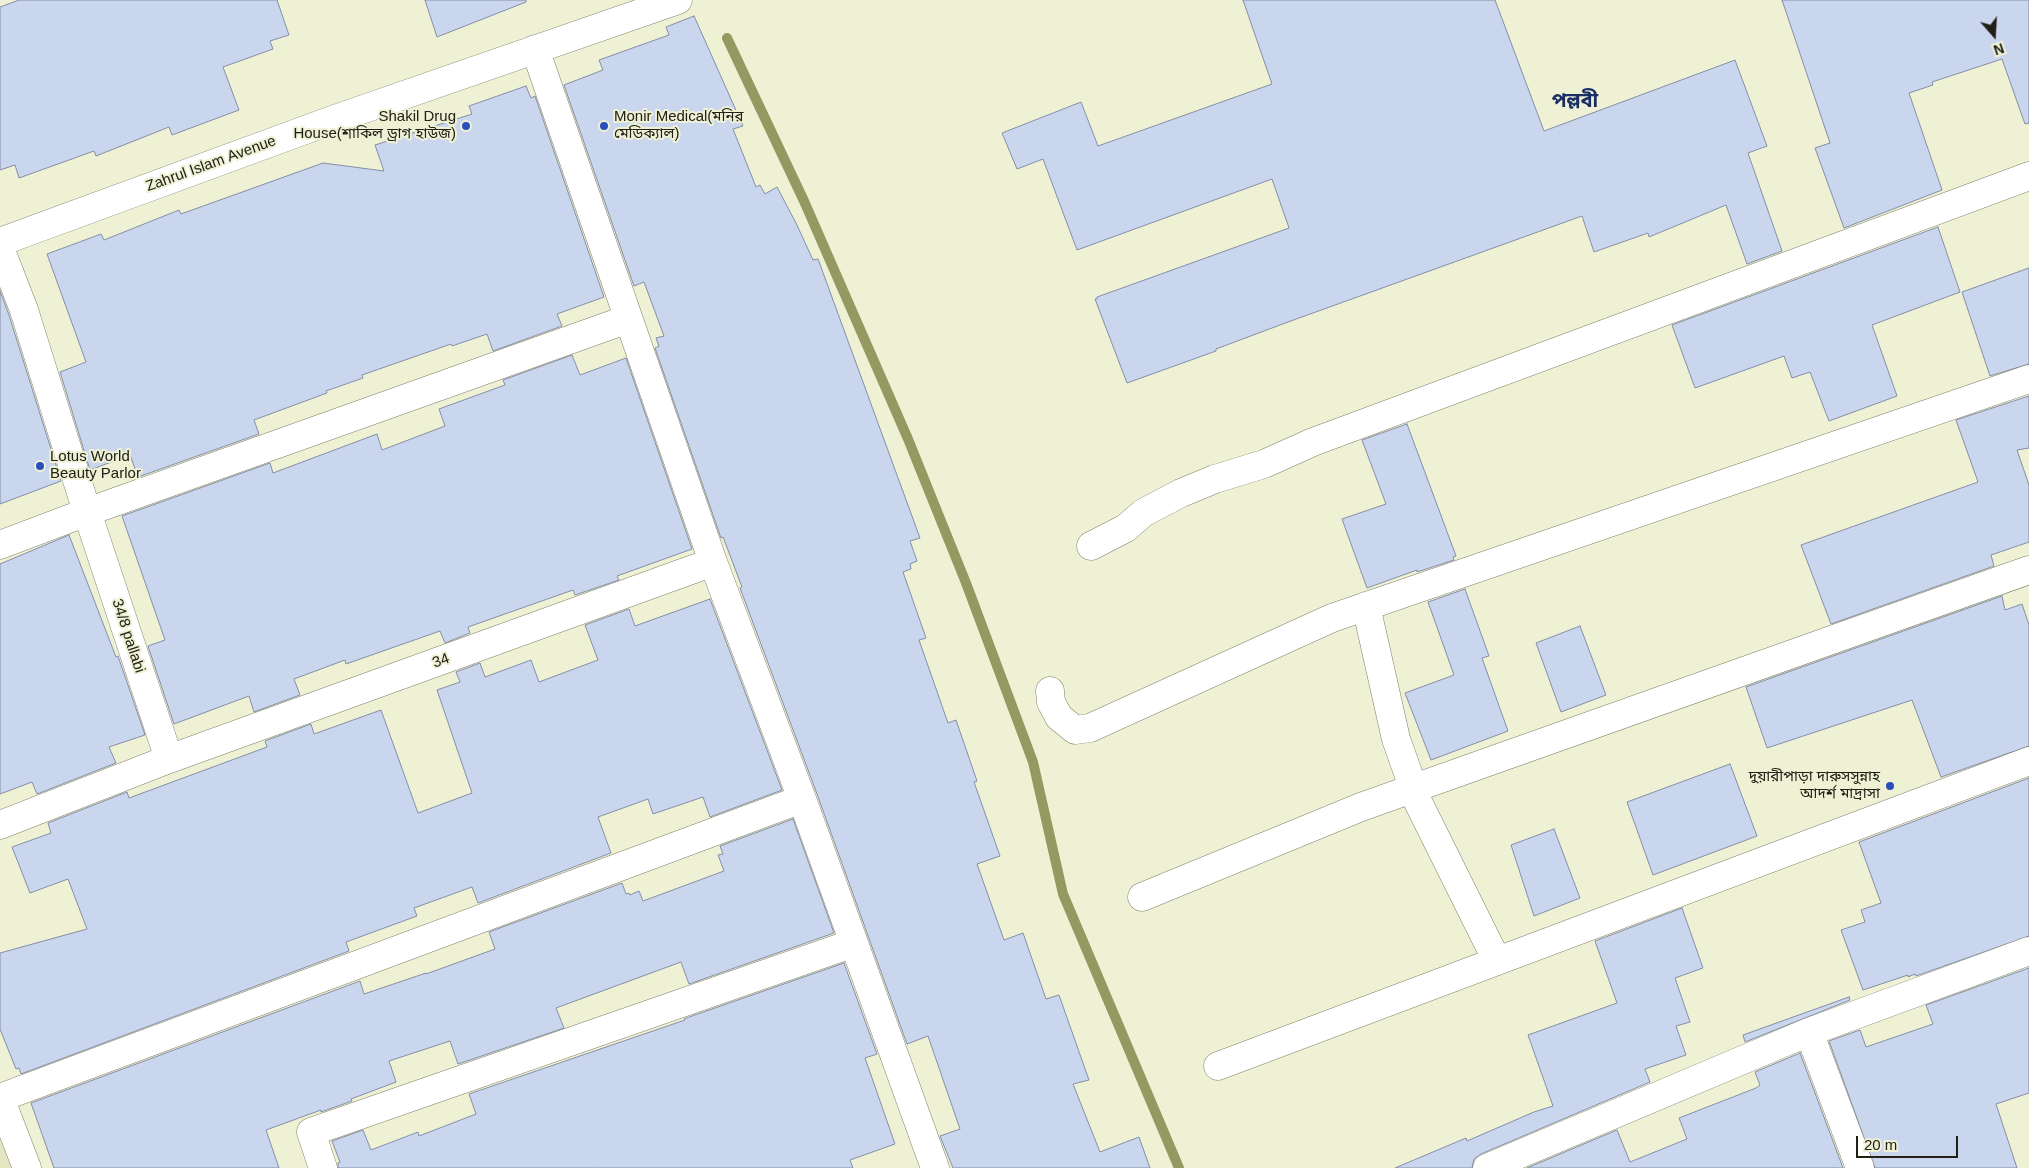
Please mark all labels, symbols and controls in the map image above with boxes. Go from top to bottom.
north arrow [1969,10,2019,60]
text: N [1991,40,2006,58]
district label: পল্লবী [1552,89,1598,113]
place label: Shakil Drug House(শাকিল ড্রাগ হাউজ) [293,108,456,143]
place label: Monir Medical(মনির মেডিক্যাল) [614,108,743,143]
marker: Shakil Drug House(শাকিল ড্রাগ হাউজ) [460,120,472,132]
marker: Monir Medical(মনির মেডিক্যাল) [598,120,610,132]
street label: Zahrul Islam Avenue [143,132,279,196]
place label: Lotus World Beauty Parlor [50,448,141,483]
marker: Lotus World Beauty Parlor [34,460,46,472]
street label: 34/8 pallabi [108,597,148,675]
street label: 34 [430,650,452,672]
place label: দুয়ারীপাড়া দারুসসুন্নাহ আদর্শ মাদ্রাসা [1749,768,1880,803]
marker: দুয়ারীপাড়া দারুসসুন্নাহ আদর্শ মাদ্রাসা [1884,780,1896,792]
scale bar [1859,1126,1962,1158]
text: 20 m [1864,1136,1897,1153]

